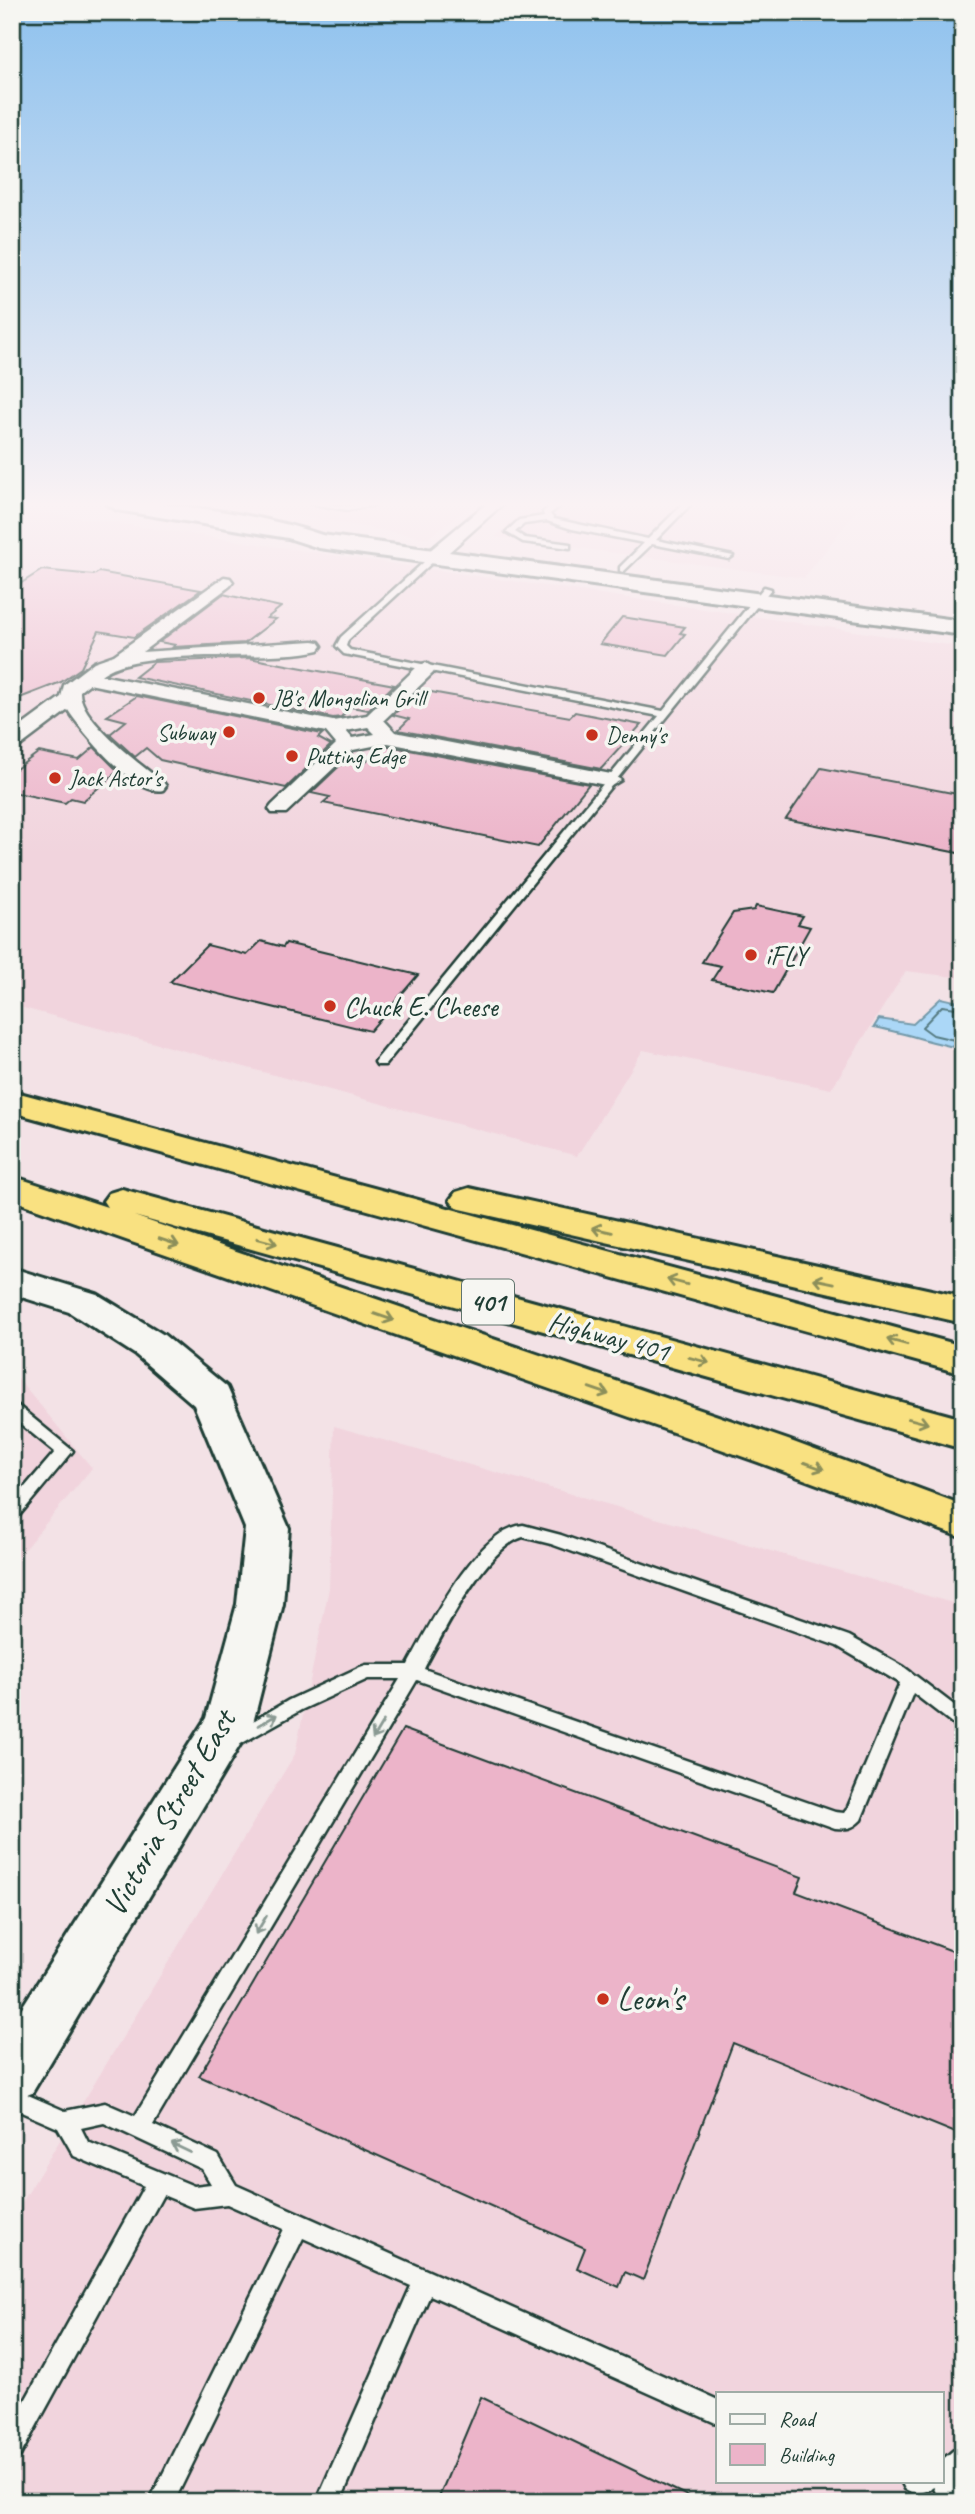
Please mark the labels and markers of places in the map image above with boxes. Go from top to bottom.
place label: JB's Mongolian Grill [272,684,429,713]
marker: JB's Mongolian Grill [251,690,267,706]
place label: Subway [157,718,217,747]
place label: Denny's [606,721,668,750]
marker: Subway [221,724,237,740]
marker: Denny's [584,727,600,743]
place label: Putting Edge [306,742,406,771]
marker: Putting Edge [284,748,300,764]
place label: Jack Astor's [68,764,164,793]
marker: Jack Astor's [47,770,63,786]
place label: iFLY [765,938,811,973]
marker: iFLY [743,947,759,963]
place label: Chuck E. Cheese [344,989,499,1024]
marker: Chuck E. Cheese [322,998,338,1014]
place label: Leon's [617,1978,686,2020]
marker: Leon's [595,1991,611,2007]

